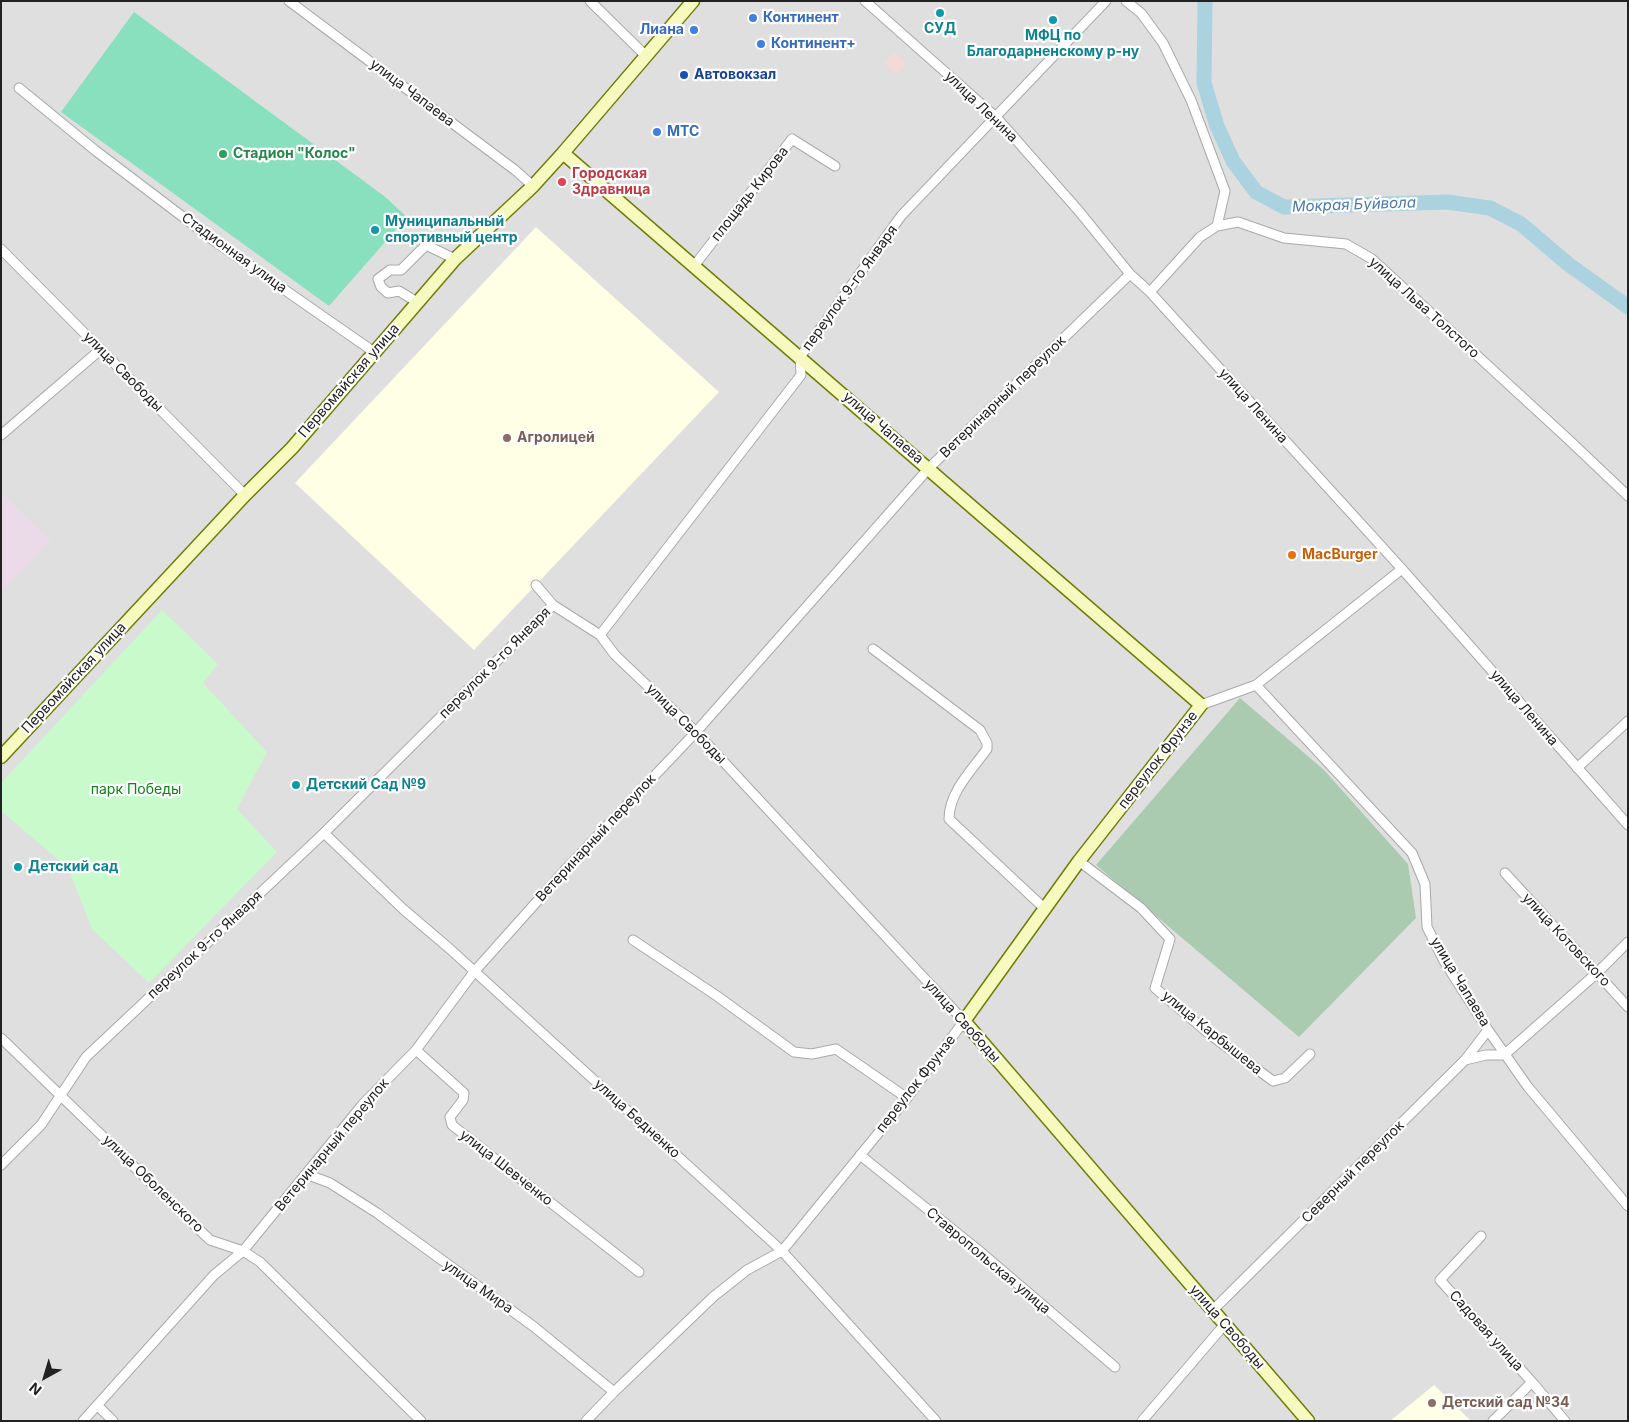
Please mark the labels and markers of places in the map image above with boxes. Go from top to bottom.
marker: СУД [934,7,946,19]
place label: Континент [763,10,839,26]
marker: Континент [747,12,759,24]
marker: МФЦ по Благодарненскому р-ну [1047,14,1059,26]
place label: СУД [924,21,956,37]
place label: Лиана [640,22,684,38]
marker: Лиана [688,24,700,36]
place label: МФЦ по Благодарненскому р-ну [967,28,1139,60]
place label: Континент+ [771,36,856,52]
marker: Континент+ [755,38,767,50]
place label: Автовокзал [694,67,776,83]
marker: Автовокзал [678,69,690,81]
place label: МТС [667,124,699,140]
marker: МТС [651,126,663,138]
place label: Стадион "Колос" [233,146,356,162]
marker: Стадион "Колос" [217,148,229,160]
place label: Городская Здравница [572,166,650,198]
marker: Городская Здравница [556,176,568,188]
place label: Муниципальный спортивный центр [385,214,518,246]
marker: Муниципальный спортивный центр [369,224,381,236]
place label: Агролицей [517,430,595,446]
marker: Агролицей [501,432,513,444]
place label: MacBurger [1302,547,1378,563]
marker: MacBurger [1286,549,1298,561]
place label: Детский Сад №9 [306,777,426,793]
marker: Детский Сад №9 [290,779,302,791]
place label: Детский сад [28,859,118,875]
marker: Детский сад [12,861,24,873]
place label: Детский сад №34 [1442,1395,1570,1411]
marker: Детский сад №34 [1426,1397,1438,1409]

